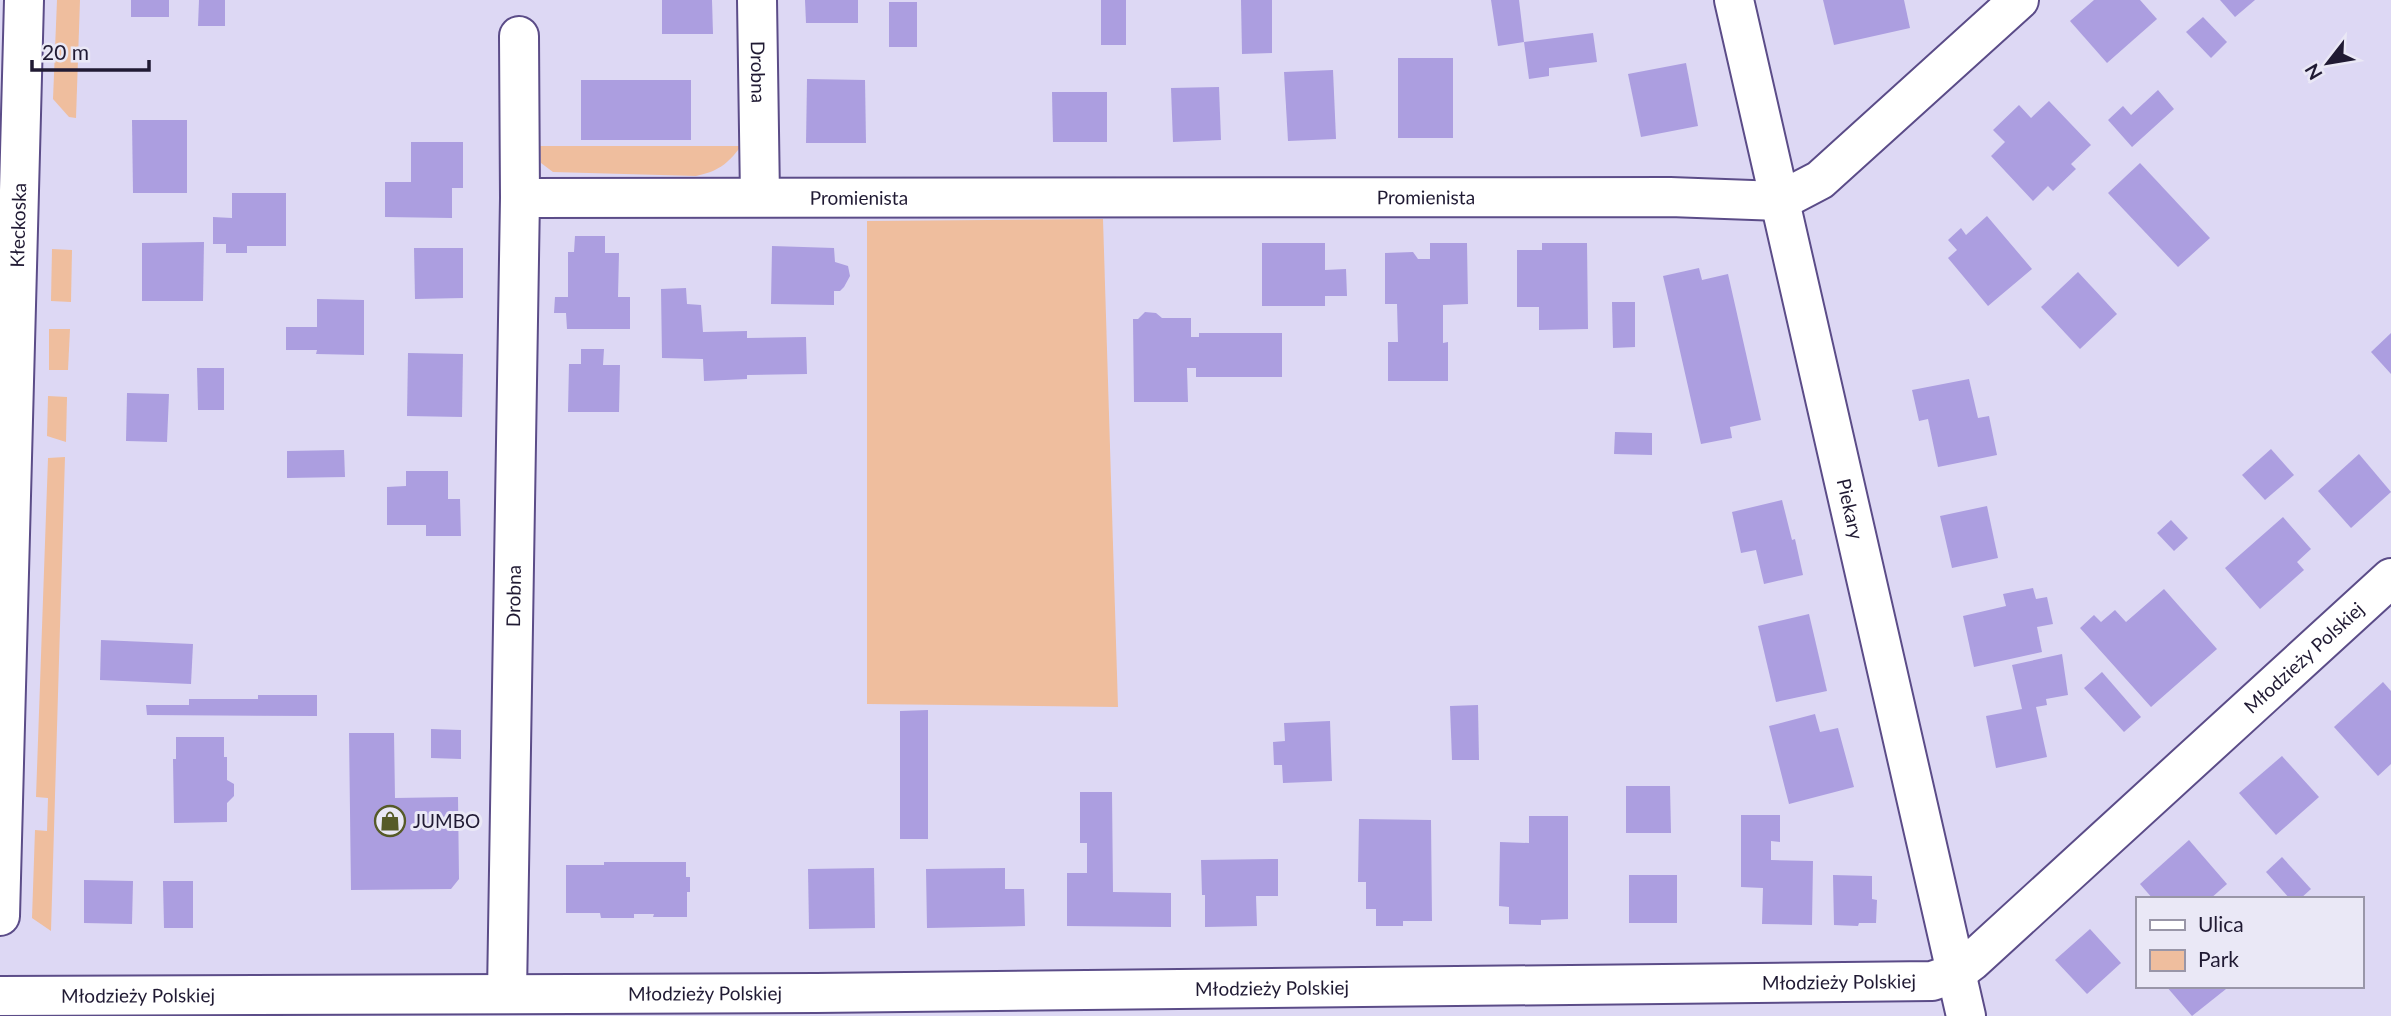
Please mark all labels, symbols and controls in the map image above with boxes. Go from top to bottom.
scale bar [32,28,149,72]
north arrow [2293,28,2363,98]
text: 20 m [42,39,89,64]
street label: Drobna [747,41,771,103]
text: N [2299,60,2327,84]
street label: Kłeckoska [5,183,30,268]
street label: Promienista [1377,185,1475,208]
street label: Promienista [810,186,908,209]
street label: Piekary [1833,476,1869,542]
street label: Drobna [501,565,525,627]
street label: Młodzieży Polskiej [2239,597,2368,718]
shop icon: JUMBO [373,804,407,838]
place label: JUMBO [413,809,480,832]
legend [2136,897,2363,988]
text: Ulica [2198,911,2244,936]
text: Park [2198,946,2239,971]
street label: Młodzieży Polskiej [1762,969,1916,994]
street label: Młodzieży Polskiej [1195,975,1349,1000]
street label: Młodzieży Polskiej [628,981,782,1005]
street label: Młodzieży Polskiej [61,983,215,1007]

